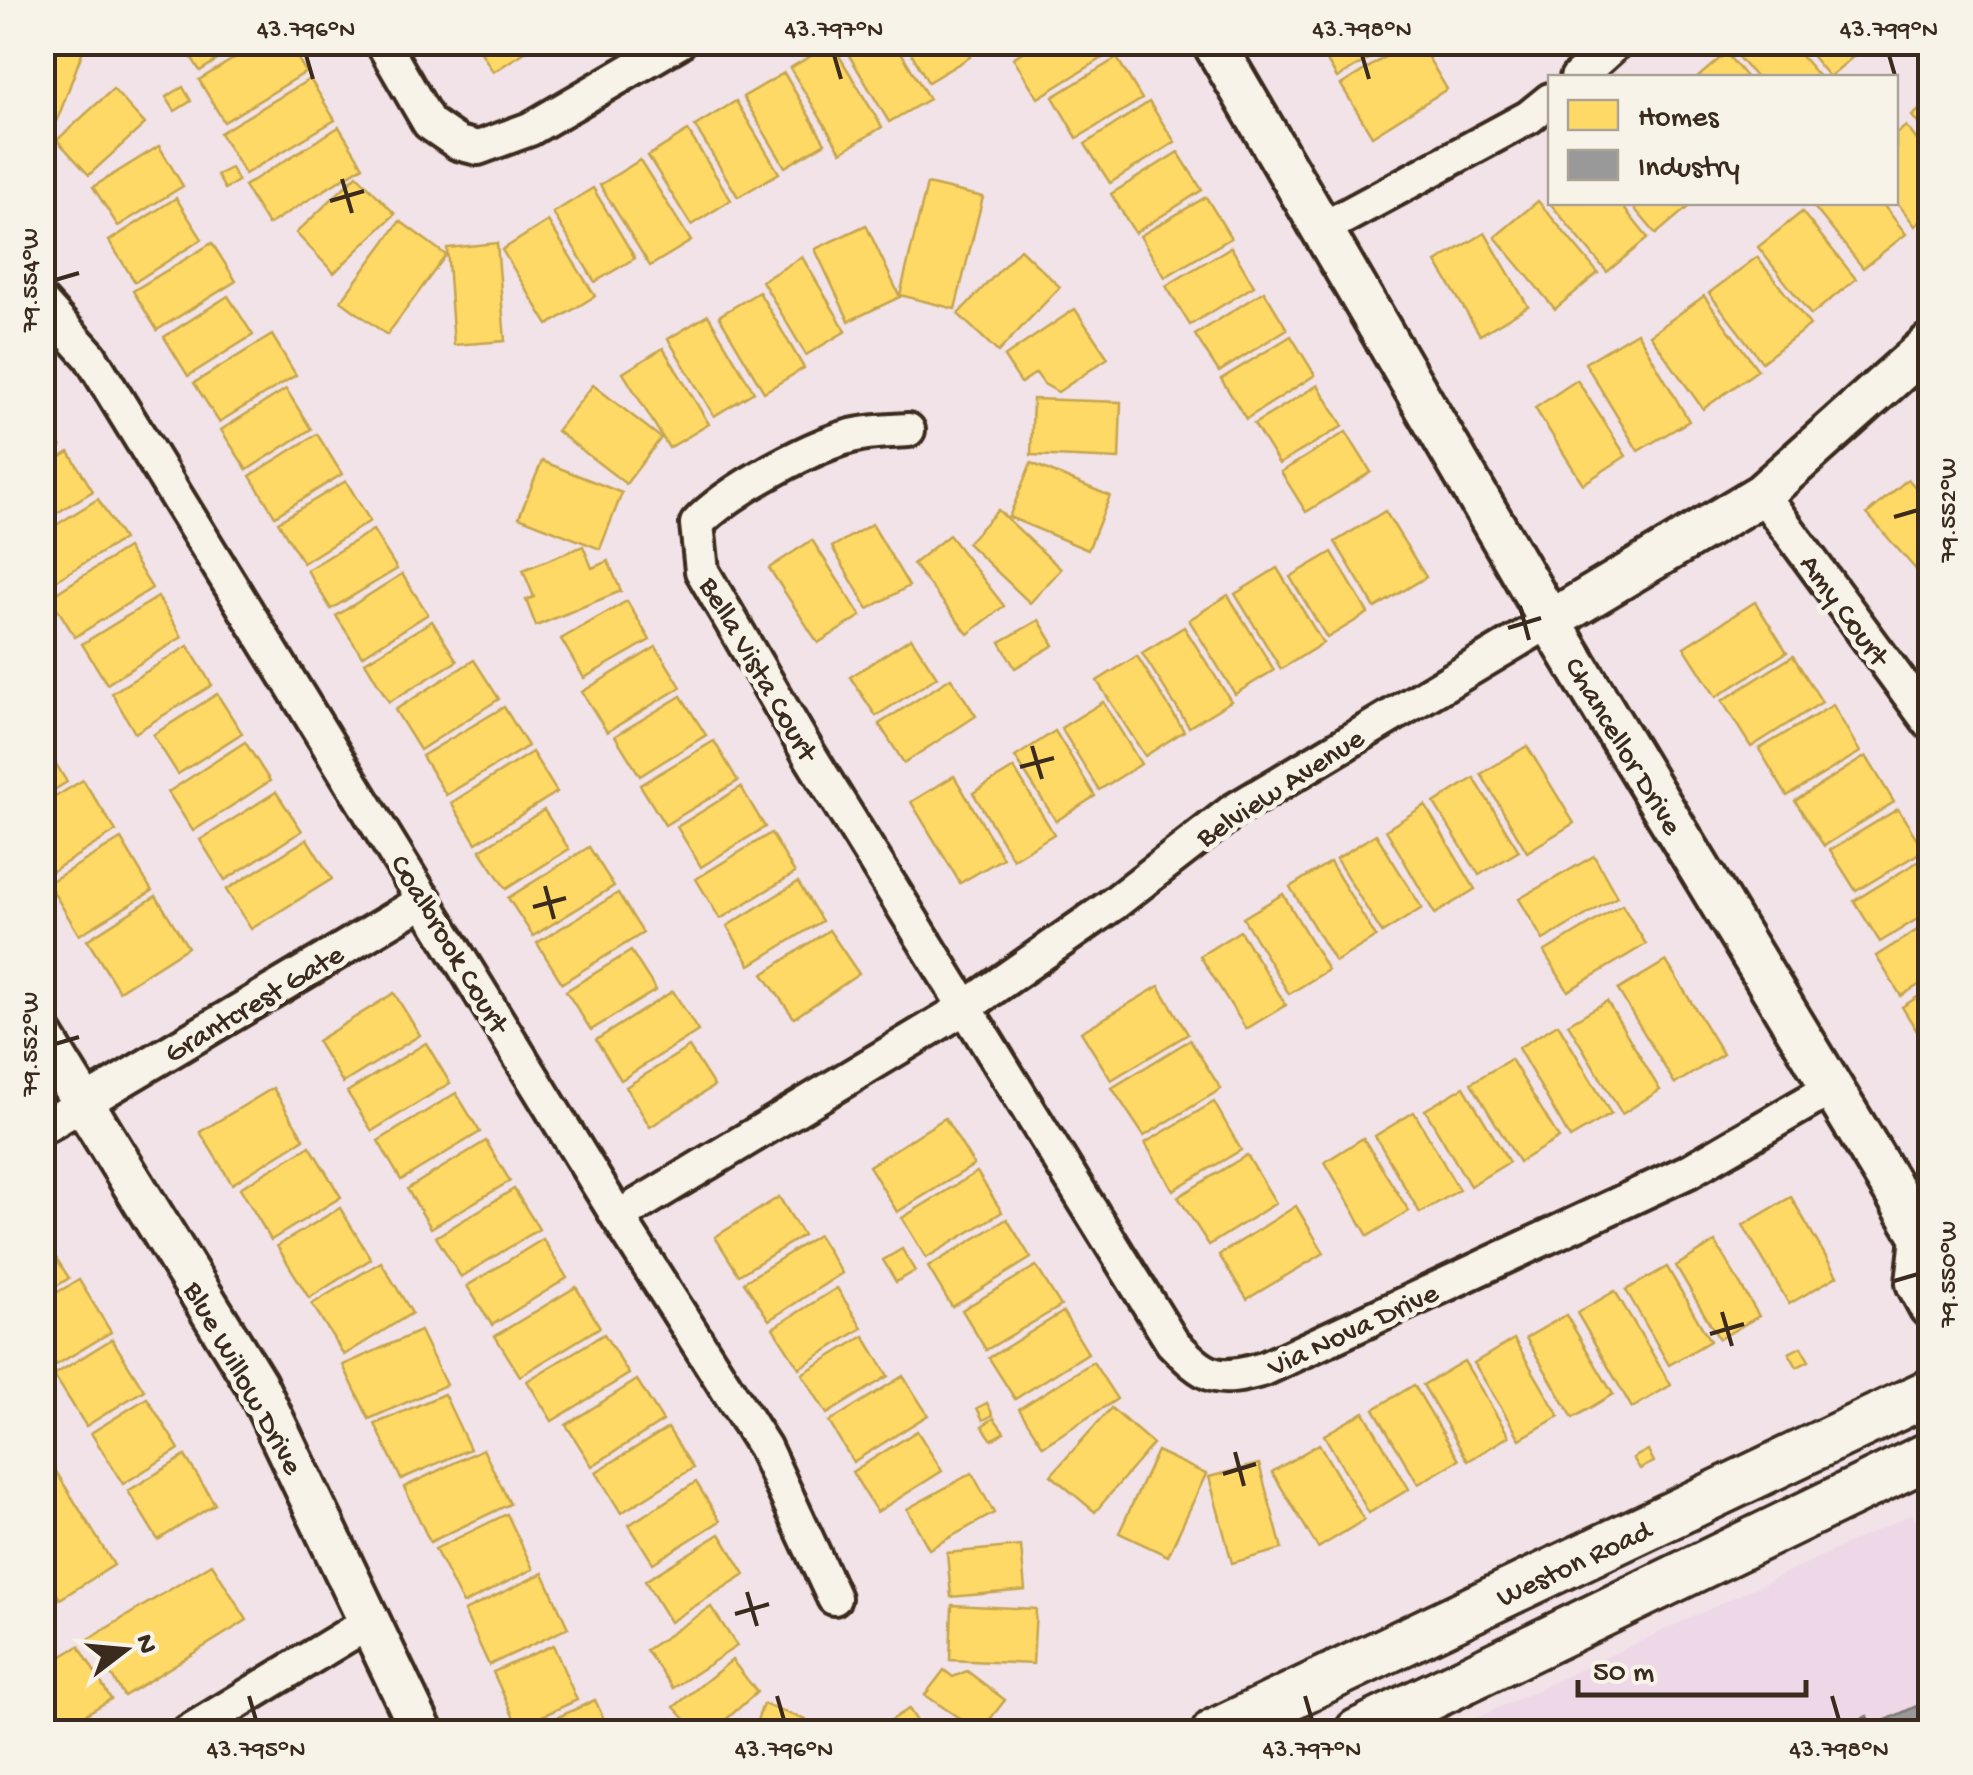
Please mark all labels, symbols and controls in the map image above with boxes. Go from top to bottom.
text: 43.796°N [257,17,355,46]
text: 43.797°N [785,17,883,46]
text: 43.798°N [1312,17,1412,46]
text: 43.799°N [1840,17,1938,46]
legend [1548,75,1898,205]
text: Homes [1638,102,1719,137]
text: Industry [1638,152,1740,187]
text: 79.554°W [18,228,47,333]
text: 79.552°W [1936,458,1965,563]
street label: Amy Court [1790,549,1896,677]
street label: Bella Vista Court [689,571,824,771]
street label: Chancellor Drive [1554,652,1688,843]
street label: Belview Avenue [1190,722,1372,858]
street label: Coalbrook Court [380,850,516,1043]
street label: Grantcrest Gate [159,938,352,1073]
text: 79.552°W [18,992,47,1097]
text: 79.550°W [1936,1221,1965,1328]
street label: Blue Willow Drive [173,1276,309,1482]
street label: Via Nova Drive [1262,1277,1445,1387]
street label: Weston Road [1492,1514,1660,1617]
north arrow [75,1600,175,1700]
text: N [126,1631,163,1658]
scale bar [1578,1635,1806,1697]
text: 50 m [1593,1657,1654,1692]
text: 43.795°N [207,1737,305,1766]
text: 43.796°N [735,1737,833,1766]
text: 43.797°N [1263,1737,1361,1766]
text: 43.798°N [1789,1737,1889,1766]

